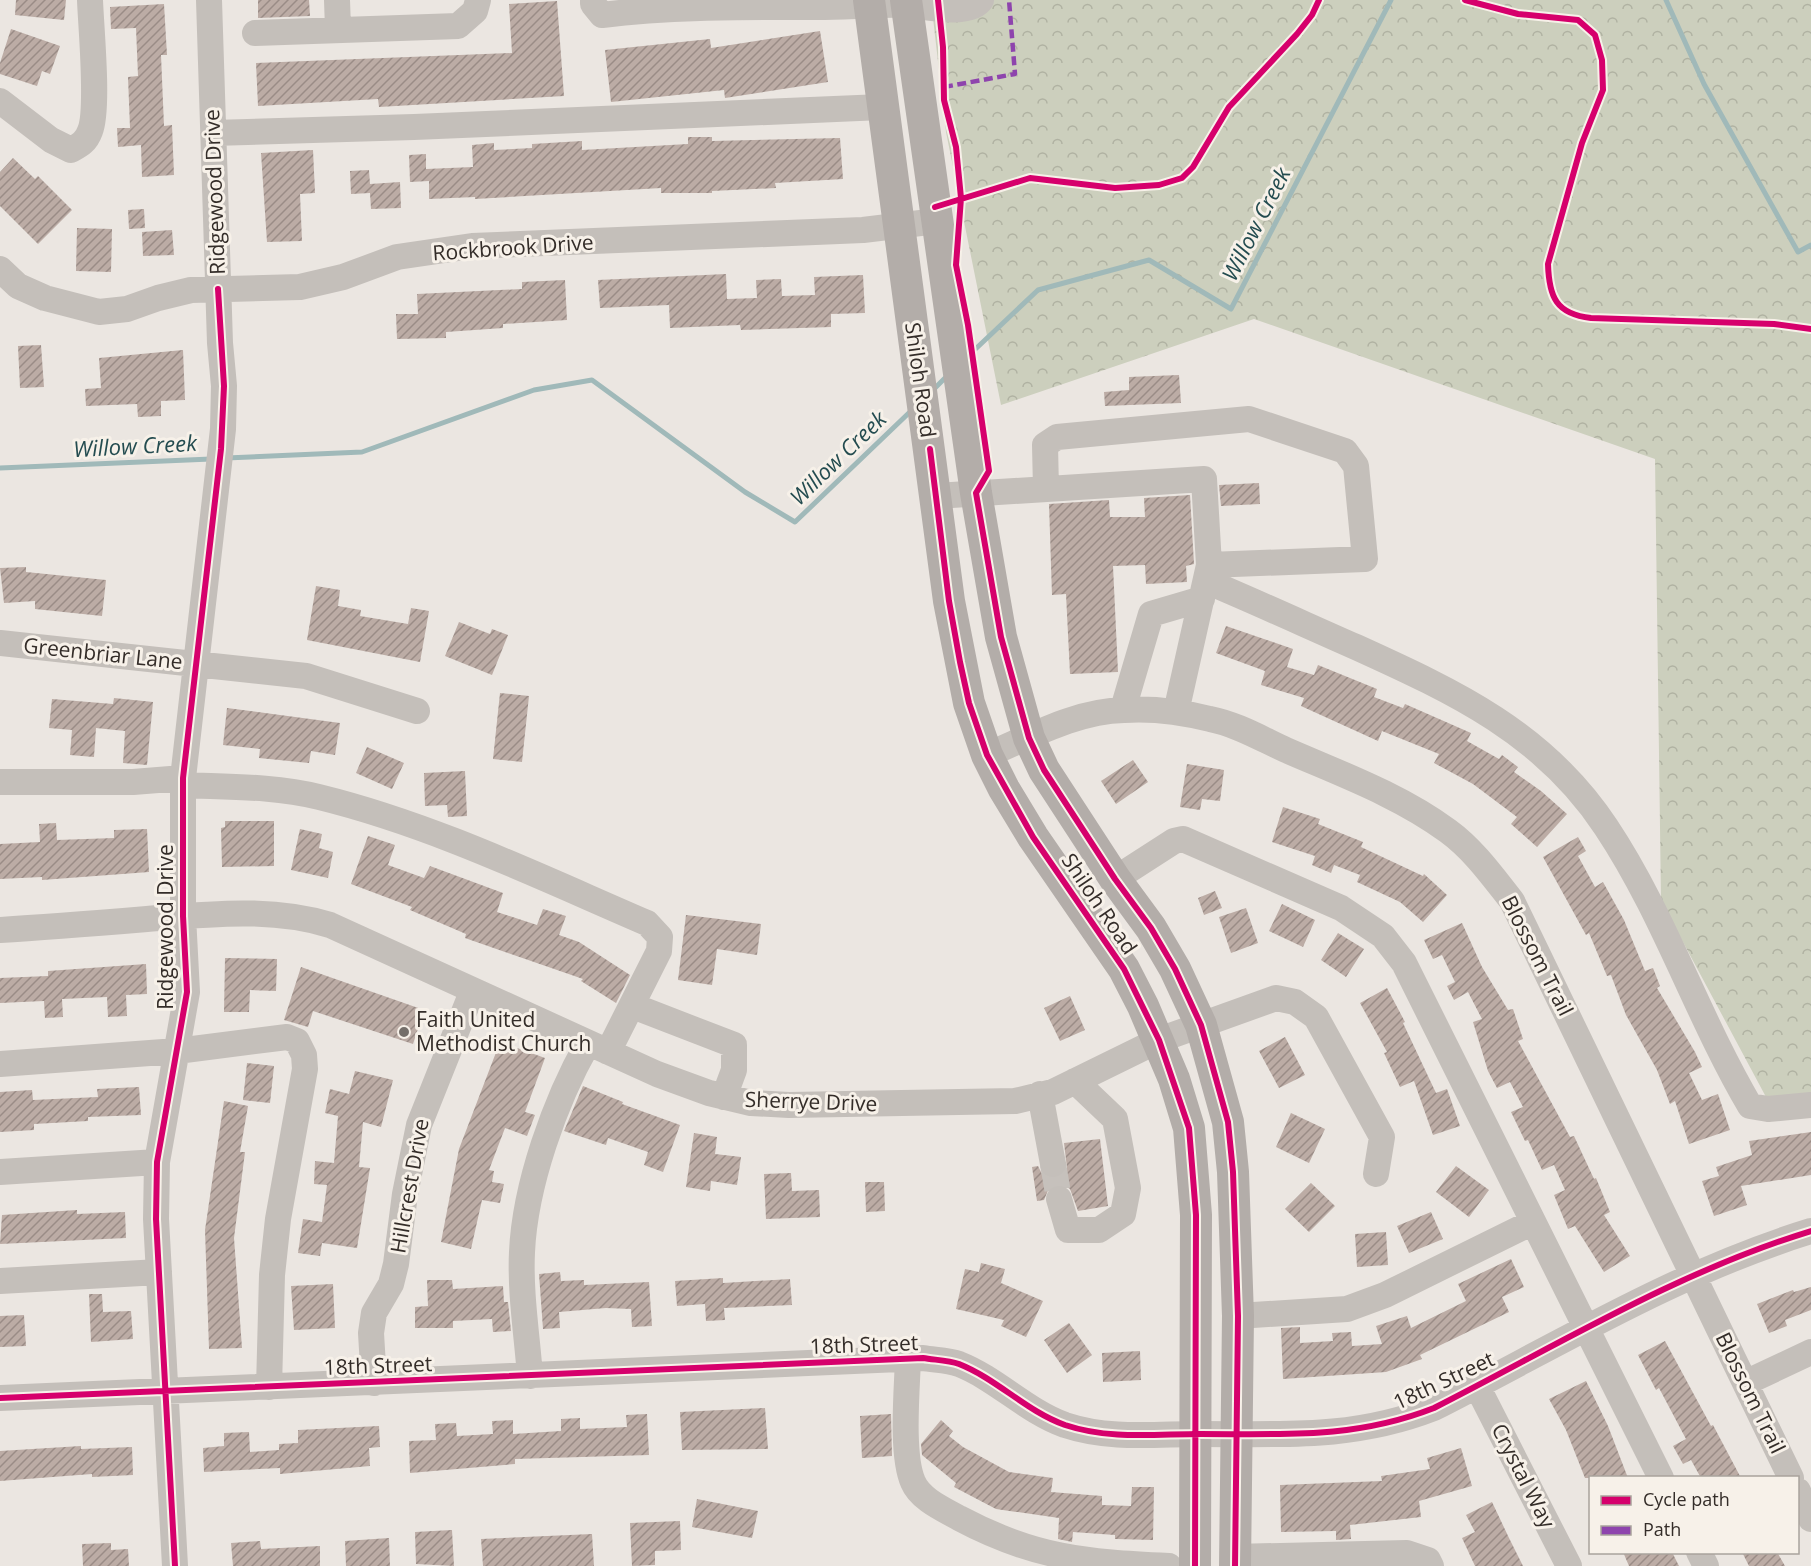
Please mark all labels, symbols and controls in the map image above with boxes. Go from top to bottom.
street label: Ridgewood Drive [197,109,231,275]
water label: Willow Creek [1214,161,1297,285]
street label: Rockbrook Drive [432,227,594,267]
street label: Shiloh Road [899,320,943,439]
water label: Willow Creek [782,403,893,511]
water label: Willow Creek [72,427,199,463]
street label: Greenbriar Lane [22,631,184,675]
street label: Ridgewood Drive [151,844,179,1010]
street label: Shiloh Road [1056,847,1144,959]
street label: Blossom Trail [1496,891,1580,1020]
place label: Faith United Methodist Church [416,1005,591,1057]
marker: Faith United Methodist Church [397,1025,411,1039]
street label: Sherrye Drive [744,1085,878,1117]
street label: Hillcrest Drive [383,1116,435,1255]
street label: Blossom Trail [1709,1327,1792,1458]
street label: 18th Street [809,1328,919,1360]
street label: 18th Street [1388,1344,1499,1416]
street label: 18th Street [323,1349,433,1381]
street label: Crystal Way [1486,1418,1562,1533]
legend [1589,1476,1799,1554]
text: Cycle path [1643,1487,1730,1511]
text: Path [1643,1517,1681,1541]

